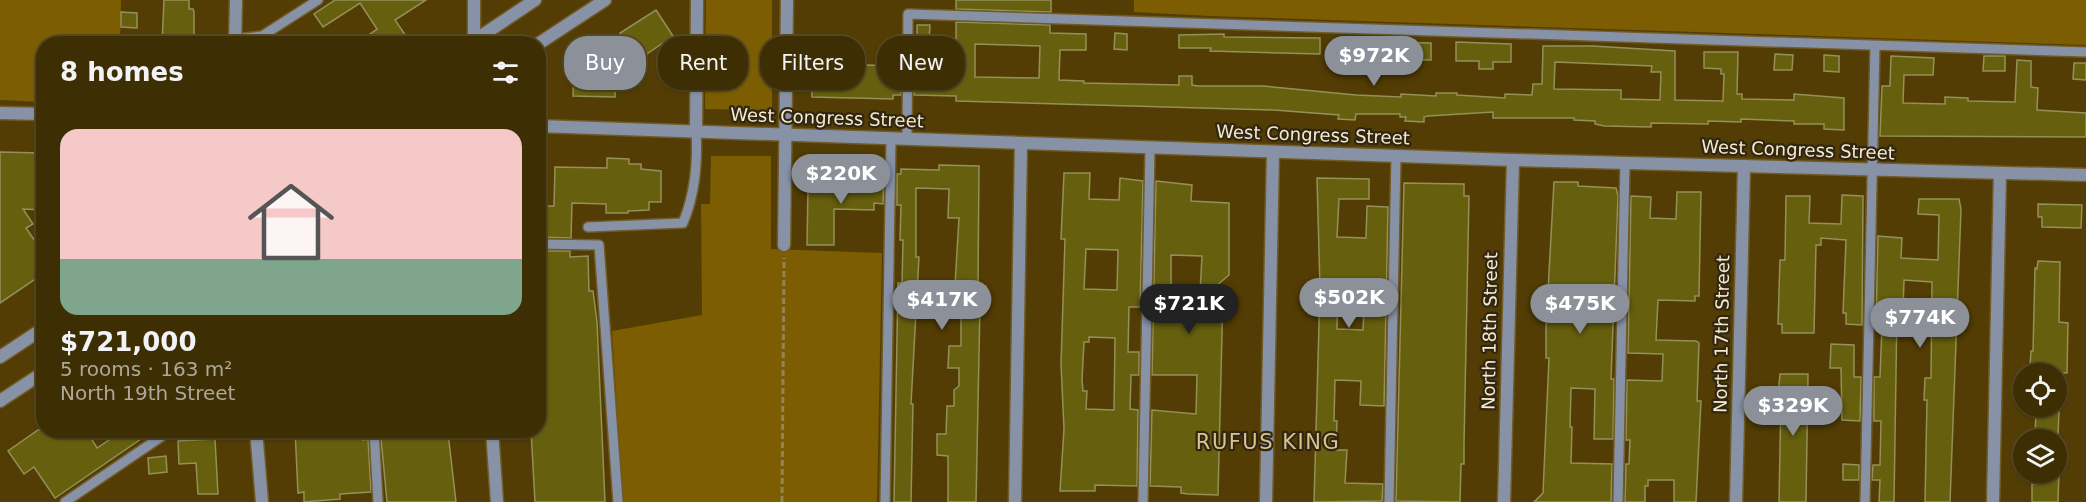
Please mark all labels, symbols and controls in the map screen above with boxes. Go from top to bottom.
chip: Buy [564,36,646,90]
chip: Rent [658,36,748,90]
chip: Filters [760,36,865,90]
chip: New [877,36,965,90]
pin: $972K [1332,36,1416,87]
text: $972K [1338,43,1410,67]
icon: filters [489,56,522,89]
text: 8 homes [60,57,184,87]
street label: West Congress Street [730,104,924,131]
street label: West Congress Street [1216,121,1410,148]
street label: West Congress Street [1701,136,1895,163]
pin: $220K [799,154,883,205]
text: $220K [805,161,877,185]
icon: home [237,168,345,276]
street label: North 18th Street [1478,252,1501,410]
street label: North 17th Street [1710,255,1733,413]
pin: $502K [1307,278,1391,329]
pin: $417K [900,280,984,331]
pin: $721K [1147,284,1231,335]
pin: $475K [1538,284,1622,335]
text: $502K [1313,285,1385,309]
text: $417K [906,287,978,311]
text: $721K [1153,291,1225,315]
text: $475K [1544,291,1616,315]
pin: $774K [1878,298,1962,349]
text: $774K [1884,305,1956,329]
text: $721,000 [60,327,197,357]
text: 5 rooms · 163 m² [60,357,232,381]
map controls [2013,363,2067,483]
button: locate [2013,363,2067,417]
text: North 19th Street [60,381,235,405]
pin: $329K [1751,386,1835,437]
text: $329K [1757,393,1829,417]
button: layers [2013,429,2067,483]
district label: RUFUS KING [1196,430,1340,454]

